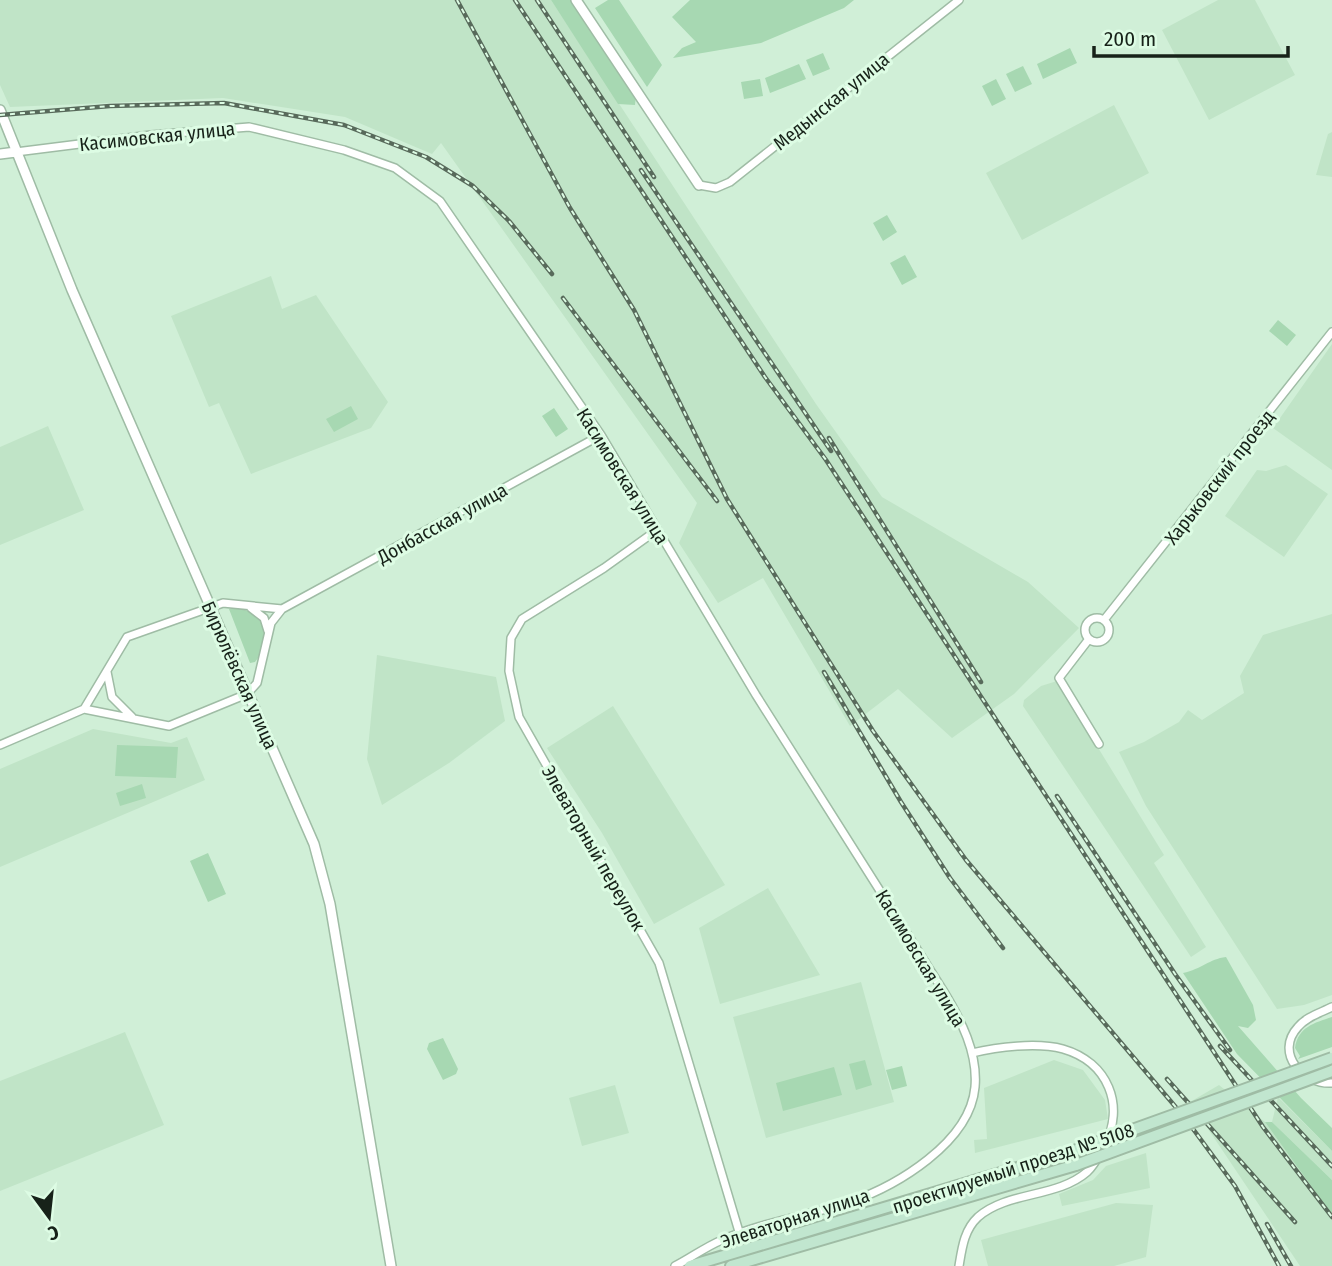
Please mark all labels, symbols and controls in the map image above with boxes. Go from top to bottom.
scale bar [1094,14,1288,58]
text: 200 m [1104,26,1156,52]
street label: Медынская улица [769,48,894,155]
street label: Касимовская улица [78,117,236,156]
street label: Касимовская улица [571,404,674,549]
street label: Харьковский проезд [1160,405,1279,549]
street label: Донбасская улица [372,478,511,569]
street label: Бирюлёвская улица [197,598,283,753]
street label: Элеваторный переулок [537,762,650,935]
street label: Касимовская улица [870,885,971,1031]
street label: проектируемый проезд № 5108 [889,1119,1137,1218]
north arrow [14,1182,84,1252]
street label: Элеваторная улица [718,1184,872,1253]
text: С [45,1221,61,1245]

